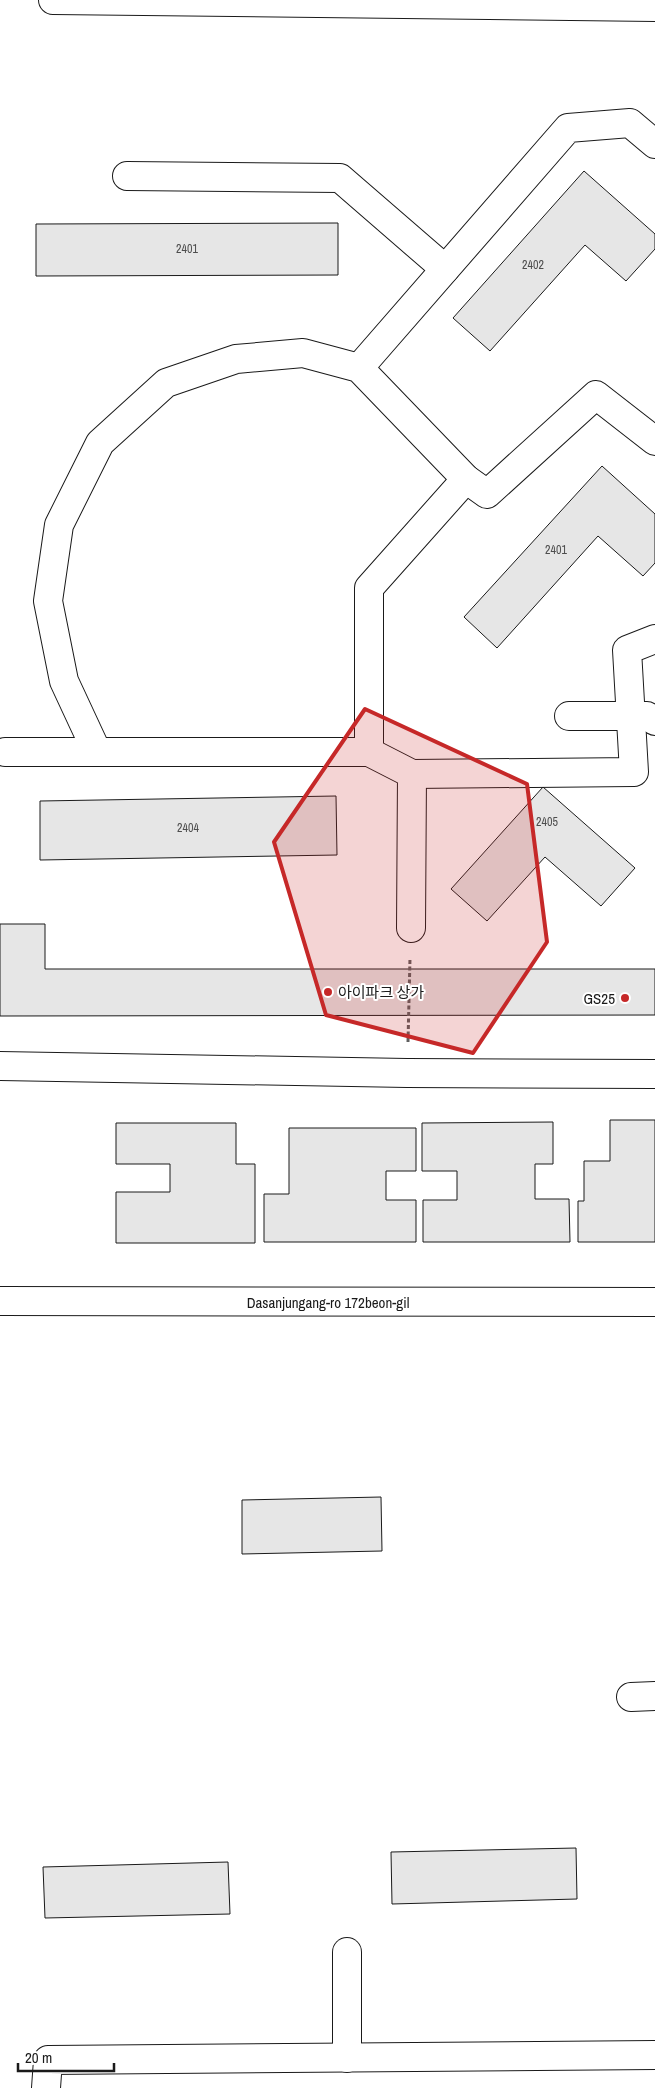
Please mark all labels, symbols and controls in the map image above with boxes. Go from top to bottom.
house number: 2401 [176,241,198,257]
house number: 2402 [522,257,544,273]
house number: 2401 [545,542,567,558]
house number: 2405 [536,814,558,830]
house number: 2404 [177,820,199,836]
place label: 아이파크 상가 [338,982,424,1003]
marker: 아이파크 상가 [322,986,334,998]
place label: GS25 [584,988,615,1009]
marker: GS25 [619,992,631,1004]
street label: Dasanjungang-ro 172beon-gil [247,1292,409,1313]
scale bar [18,2040,114,2072]
text: 20 m [25,2047,52,2068]

